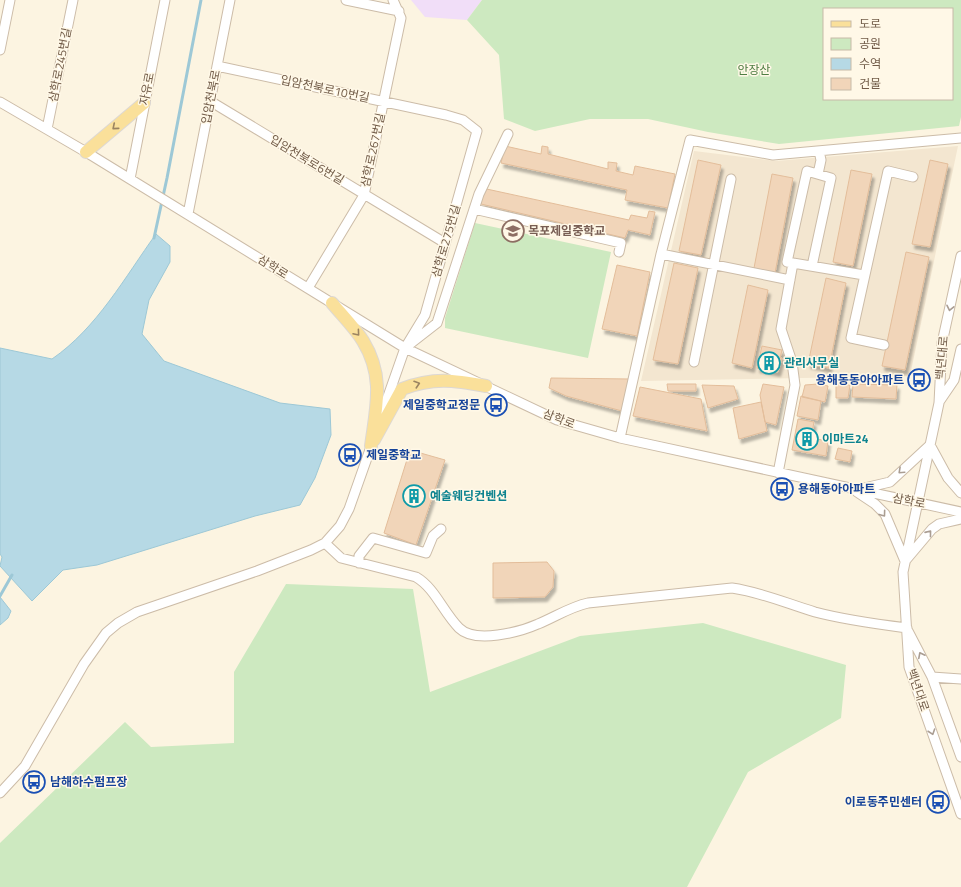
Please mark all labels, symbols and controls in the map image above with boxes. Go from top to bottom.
legend [823,8,953,100]
text: 도로 [859,14,881,33]
street label: 삼학로245번길 [43,26,76,104]
text: 공원 [859,34,881,53]
text: 수역 [859,54,881,73]
park label: 안장산 [737,60,771,79]
street label: 입암천북로 [196,68,225,126]
street label: 입암천북로10번길 [279,70,371,107]
street label: 자유로 [134,71,159,107]
text: 건물 [859,74,881,93]
street label: 삼학로267번길 [355,111,390,189]
one-way arrow [113,123,120,130]
street label: 입암천북로6번길 [266,130,348,189]
street label: 삼학로275번길 [426,202,465,280]
school or university icon: 목포제일중학교 [500,218,526,244]
place label: 목포제일중학교 [528,221,605,240]
street label: 삼학로 [254,250,292,283]
one-way arrow [946,305,954,311]
one-way arrow [352,328,359,336]
street label: 백년대로 [930,335,953,381]
building icon: 관리사무실 [756,350,782,376]
place label: 관리사무실 [784,353,839,372]
bus stop icon: 용해동동아아파트 [906,367,932,393]
place label: 용해동동아아파트 [816,370,904,389]
one-way arrow [413,380,420,389]
bus stop icon: 제일중학교정문 [483,392,509,418]
place label: 제일중학교정문 [403,395,480,414]
street label: 삼학로 [540,404,578,433]
building icon: 이마트24 [794,426,820,452]
place label: 이마트24 [822,429,869,448]
bus stop icon: 제일중학교 [337,442,363,468]
place label: 제일중학교 [366,445,421,464]
one-way arrow [898,466,906,474]
bus stop icon: 용해동아아파트 [769,476,795,502]
place label: 용해동아아파트 [798,479,875,498]
building icon: 예술웨딩컨벤션 [401,483,427,509]
place label: 예술웨딩컨벤션 [430,486,507,505]
street label: 삼학로 [891,488,927,513]
one-way arrow [878,509,885,516]
one-way arrow [924,531,931,538]
one-way arrow [919,652,926,660]
street label: 백년대로 [902,666,935,714]
one-way arrow [928,729,936,736]
bus stop icon: 남해하수펌프장 [21,769,47,795]
place label: 남해하수펌프장 [50,772,127,791]
bus stop icon: 이로동주민센터 [925,789,951,815]
place label: 이로동주민센터 [845,792,922,811]

